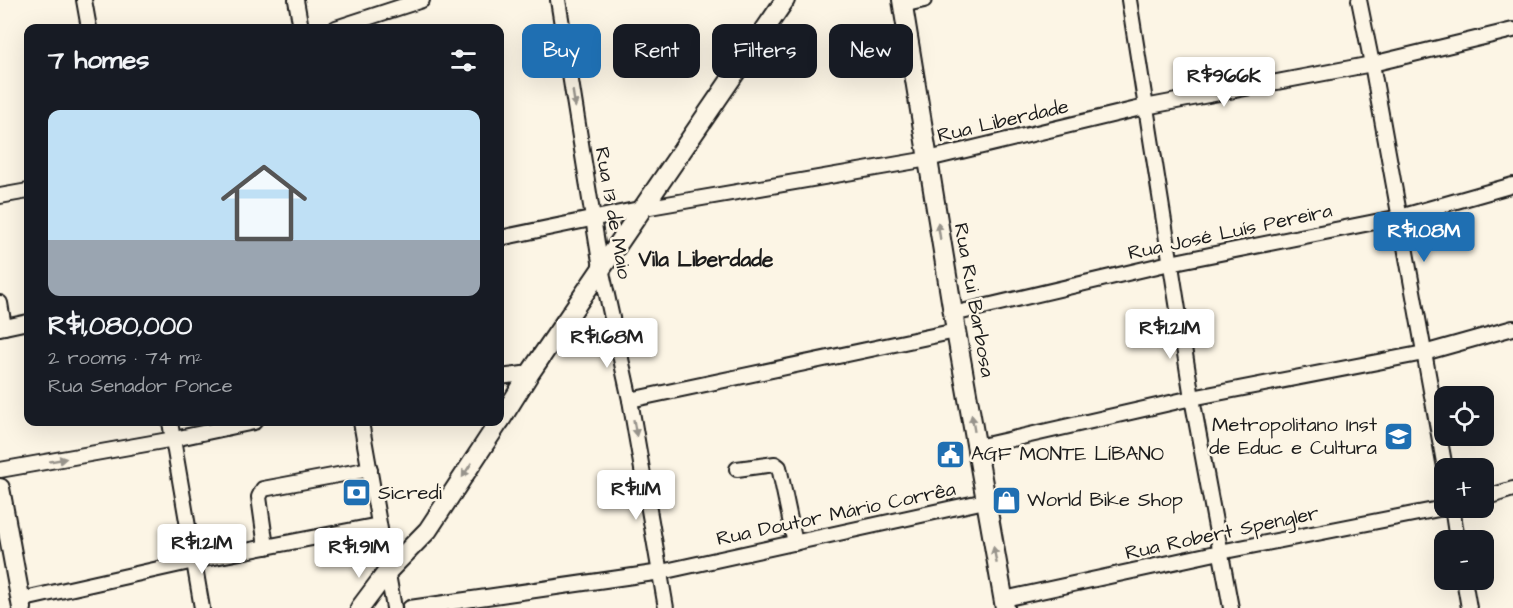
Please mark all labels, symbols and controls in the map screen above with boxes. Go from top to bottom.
chip: Buy [522,24,601,78]
chip: Rent [613,24,700,78]
chip: Filters [712,24,817,78]
chip: New [829,24,913,78]
text: 7 homes [48,42,149,78]
icon: filters [447,44,480,77]
pin: R$966K [1175,57,1273,108]
text: R$966K [1187,62,1261,90]
one-way arrow [570,90,579,109]
street label: Rua Liberdade [935,92,1072,150]
street label: Rua 13 de Maio [588,145,638,281]
icon: home [210,149,318,257]
street label: Rua José Luís Pereira [1125,197,1335,267]
pin: R$1.08M [1369,212,1479,263]
text: R$1.08M [1388,217,1460,245]
one-way arrow [935,221,944,240]
street label: Rua Rui Barbosa [947,221,1001,379]
district label: Vila Liberdade [638,245,774,274]
text: R$1,080,000 [48,308,192,344]
pin: R$1.21M [1115,309,1225,360]
text: R$1.21M [1139,314,1201,342]
pin: R$1.68M [552,318,662,369]
text: R$1.68M [571,323,643,351]
text: 2 rooms · 74 m² [48,344,202,372]
text: Rua Senador Ponce [48,372,232,400]
map controls [1434,386,1494,590]
button: locate [1434,386,1494,446]
place label: Metropolitano Inst de Educ e Cultura [1209,411,1377,462]
one-way arrow [968,413,977,432]
one-way arrow [631,419,640,438]
school or university icon: Metropolitano Inst de Educ e Cultura [1382,421,1414,453]
public building icon: AGF MONTE LÍBANO [934,438,966,470]
place label: AGF MONTE LÍBANO [971,440,1164,468]
one-way arrow [48,455,67,464]
button: + [1434,458,1494,518]
one-way arrow [462,462,473,479]
pin: R$1.1M [587,470,685,521]
text: R$1.1M [611,475,661,503]
street label: Rua Doutor Mário Corrêa [714,475,958,553]
bank icon: Sicredi [341,477,373,509]
place label: Sicredi [378,479,442,507]
shop icon: World Bike Shop [990,484,1022,516]
place label: World Bike Shop [1027,486,1183,514]
street label: Rua Robert Spengler [1123,499,1322,568]
pin: R$1.21M [147,524,257,575]
pin: R$1.91M [304,528,414,579]
text: R$1.21M [171,529,233,557]
button: − [1434,530,1494,590]
text: R$1.91M [328,533,390,561]
one-way arrow [990,545,999,564]

